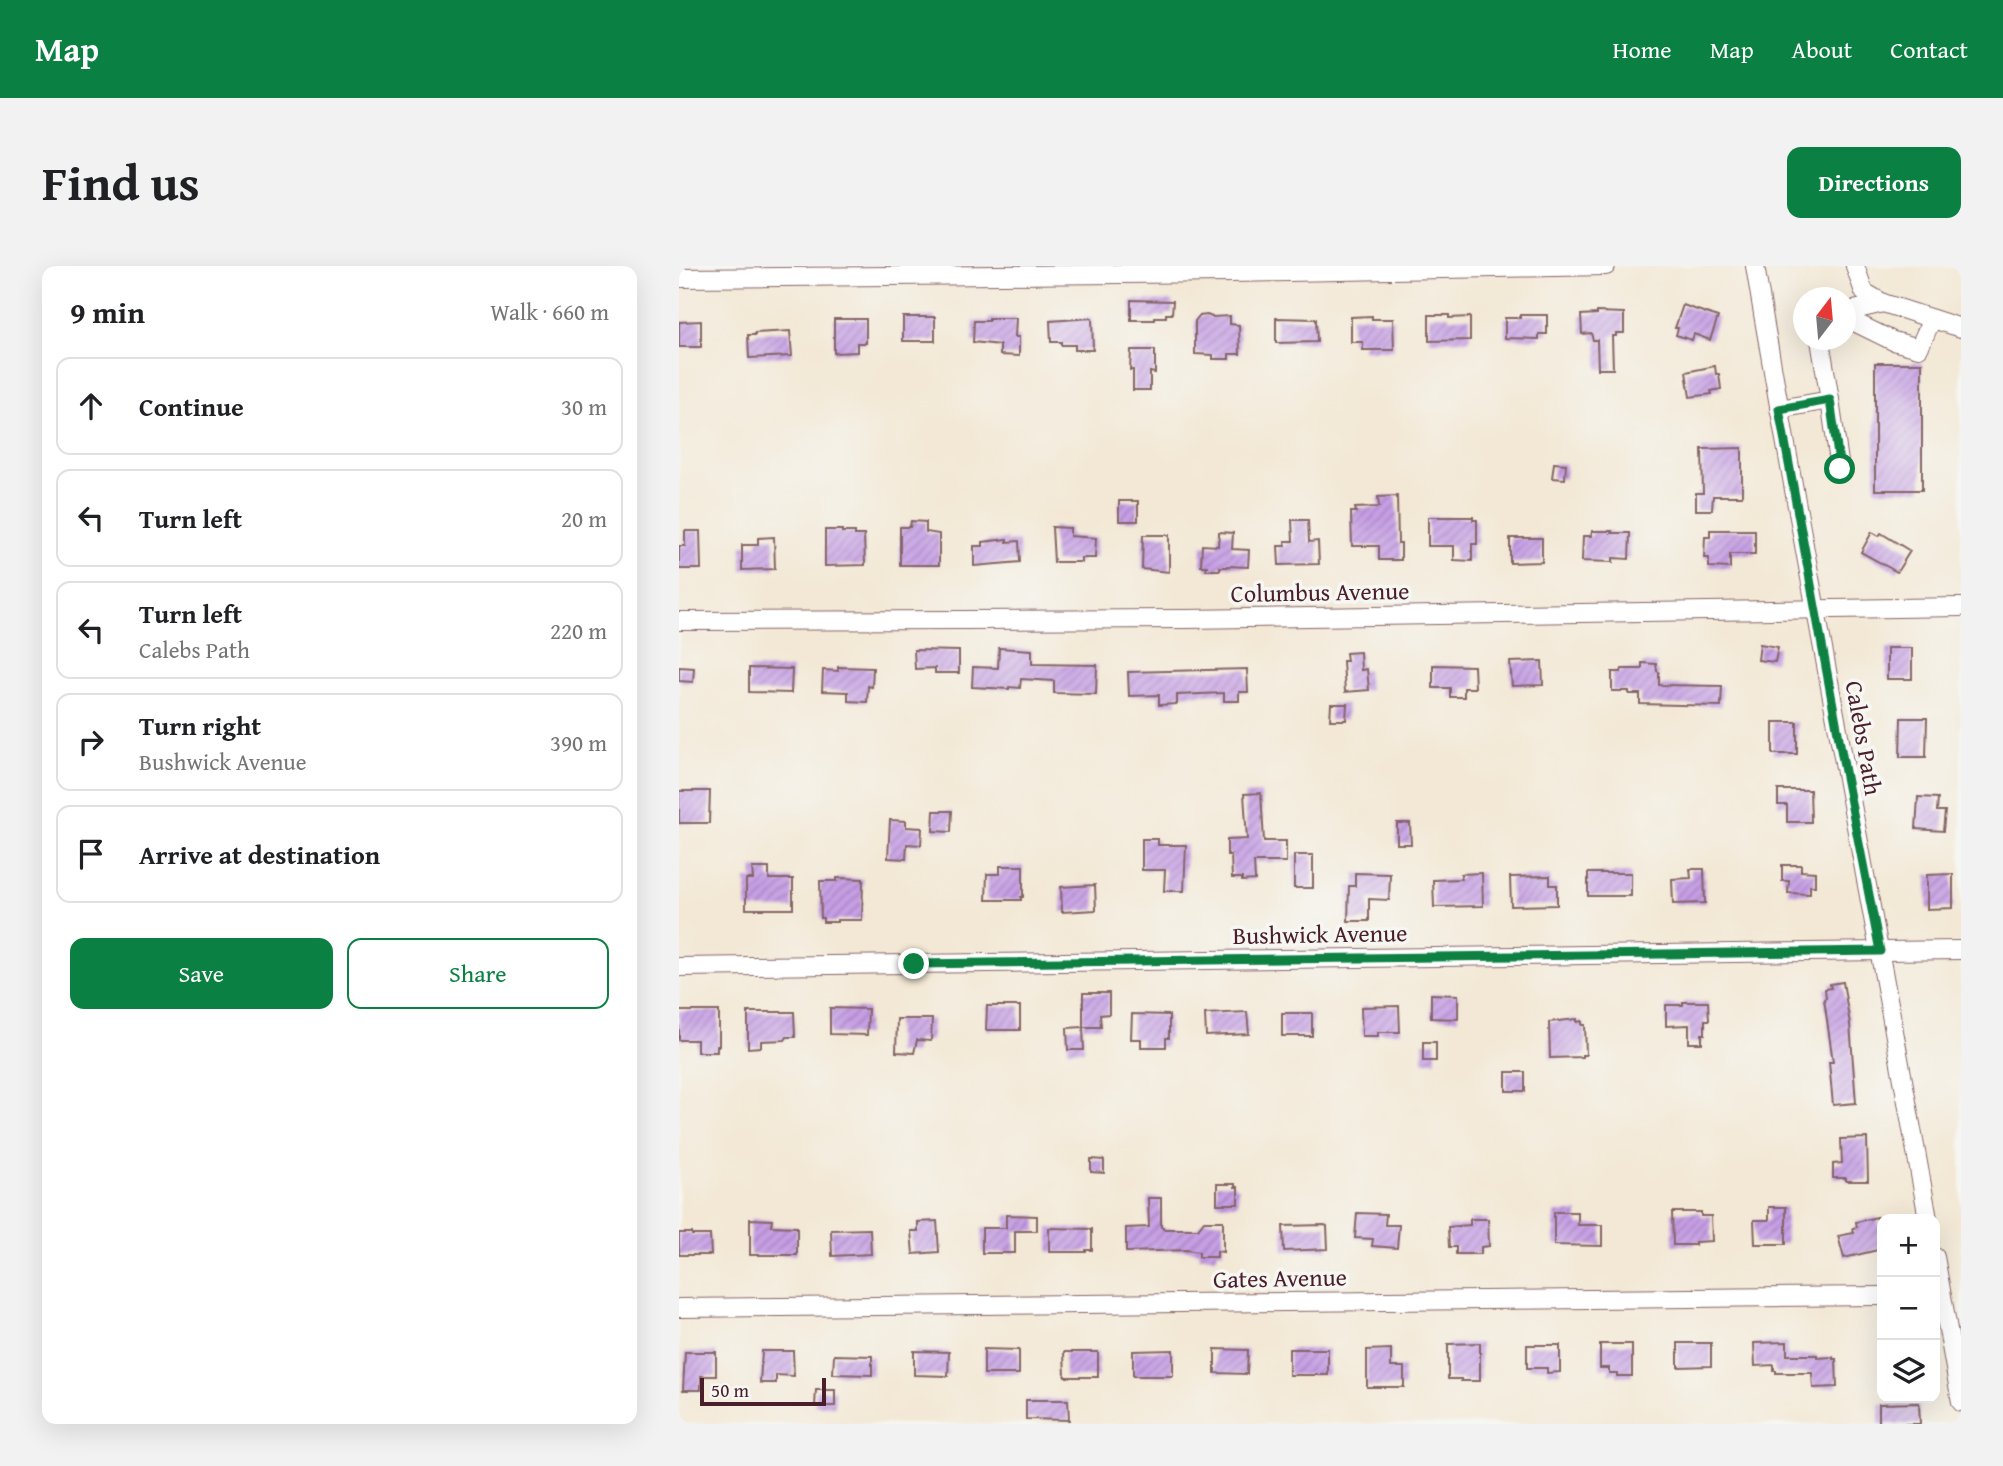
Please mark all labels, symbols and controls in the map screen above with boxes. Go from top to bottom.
text: Map [35,25,99,73]
text: Home [1613,32,1672,67]
text: Map [1710,32,1754,67]
text: About [1792,32,1852,67]
text: Contact [1890,32,1968,67]
text: Find us [42,146,200,218]
button: Directions [1787,147,1961,218]
north arrow [1793,287,1856,350]
text: 9 min [70,290,145,334]
text: Walk · 660 m [490,295,609,328]
icon: ahead [72,387,110,425]
text: Continue [139,387,244,426]
text: 30 m [561,390,607,423]
route start [1824,453,1855,484]
icon: left [72,499,110,537]
text: Turn left [139,499,242,538]
text: 20 m [561,502,607,535]
street label: Columbus Avenue [1230,573,1410,611]
text: Turn left [139,594,242,633]
icon: left [72,611,110,649]
text: 220 m [550,614,607,647]
text: Calebs Path [139,633,250,666]
street label: Calebs Path [1837,678,1891,799]
text: Turn right [139,706,261,745]
icon: right [72,723,110,761]
text: 390 m [550,726,607,759]
text: Bushwick Avenue [139,745,307,778]
icon: arrive [72,835,110,873]
text: Arrive at destination [139,835,380,874]
street label: Bushwick Avenue [1232,915,1408,953]
button: Save [70,938,333,1009]
button: Share [347,938,609,1009]
route end [898,948,929,979]
map controls [1877,1214,1940,1403]
button: + [1877,1214,1940,1277]
street label: Gates Avenue [1213,1259,1347,1297]
button: − [1877,1277,1940,1340]
button: layers [1877,1340,1940,1403]
scale bar [700,1375,826,1407]
text: 50 m [711,1376,749,1404]

